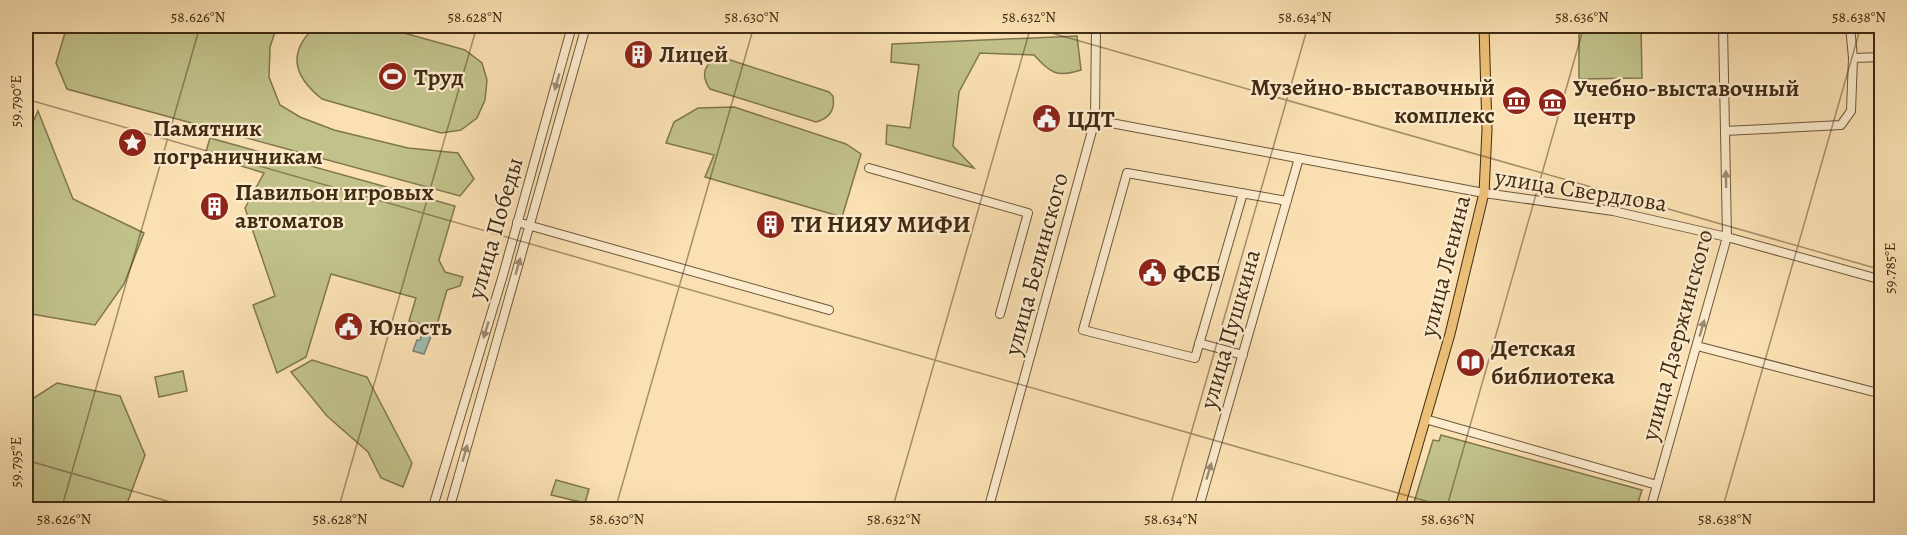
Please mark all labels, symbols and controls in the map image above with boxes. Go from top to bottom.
text: 58.626°N [171,7,226,27]
text: 58.628°N [448,7,503,27]
text: 58.630°N [725,7,780,27]
text: 58.632°N [1002,7,1056,27]
text: 58.634°N [1278,7,1332,27]
text: 58.636°N [1555,7,1609,27]
text: 58.638°N [1832,7,1886,27]
building icon: Лицей [622,38,654,70]
place label: Лицей [659,38,728,70]
sports icon: Труд [377,61,409,93]
place label: Труд [414,61,464,93]
place label: Музейно-выставочный комплекс [1250,71,1495,131]
place label: Учебно-выставочный центр [1573,72,1800,132]
one-way arrow [552,73,561,91]
text: 59.790°E [6,75,26,127]
museum icon: Музейно-выставочный комплекс [1500,85,1532,117]
museum icon: Учебно-выставочный центр [1536,86,1568,118]
public building icon: ЦДТ [1030,103,1062,135]
place label: ЦДТ [1067,103,1115,135]
place label: Памятник пограничникам [153,112,323,172]
place icon: Памятник пограничникам [116,126,148,158]
street label: улица Победы [459,153,531,304]
street label: улица Свердлова [1492,160,1669,219]
street label: улица Белинского [996,169,1076,360]
one-way arrow [1721,169,1731,188]
place label: Павильон игровых автоматов [235,176,435,236]
building icon: Павильон игровых автоматов [198,190,230,222]
street label: улица Ленина [1412,192,1478,341]
building icon: ТИ НИЯУ МИФИ [754,208,786,240]
place label: ТИ НИЯУ МИФИ [791,208,971,240]
street label: улица Дзержинского [1633,226,1721,445]
text: 59.785°E [1880,242,1900,294]
street label: улица Пушкина [1192,246,1268,413]
one-way arrow [514,256,523,274]
public building icon: ФСБ [1136,257,1168,289]
place label: ФСБ [1173,257,1221,289]
public building icon: Юность [332,311,364,343]
place label: Юность [369,311,452,343]
one-way arrow [1698,318,1707,336]
one-way arrow [481,321,490,339]
place label: Детская библиотека [1491,332,1616,392]
library icon: Детская библиотека [1454,346,1486,378]
text: 59.795°E [6,437,26,487]
one-way arrow [461,444,470,462]
one-way arrow [1205,462,1214,480]
text: 58.626°N [37,509,92,529]
text: 58.628°N [313,509,368,529]
text: 58.630°N [590,509,645,529]
text: 58.632°N [867,509,921,529]
text: 58.634°N [1144,509,1198,529]
text: 58.636°N [1421,509,1475,529]
text: 58.638°N [1698,509,1752,529]

